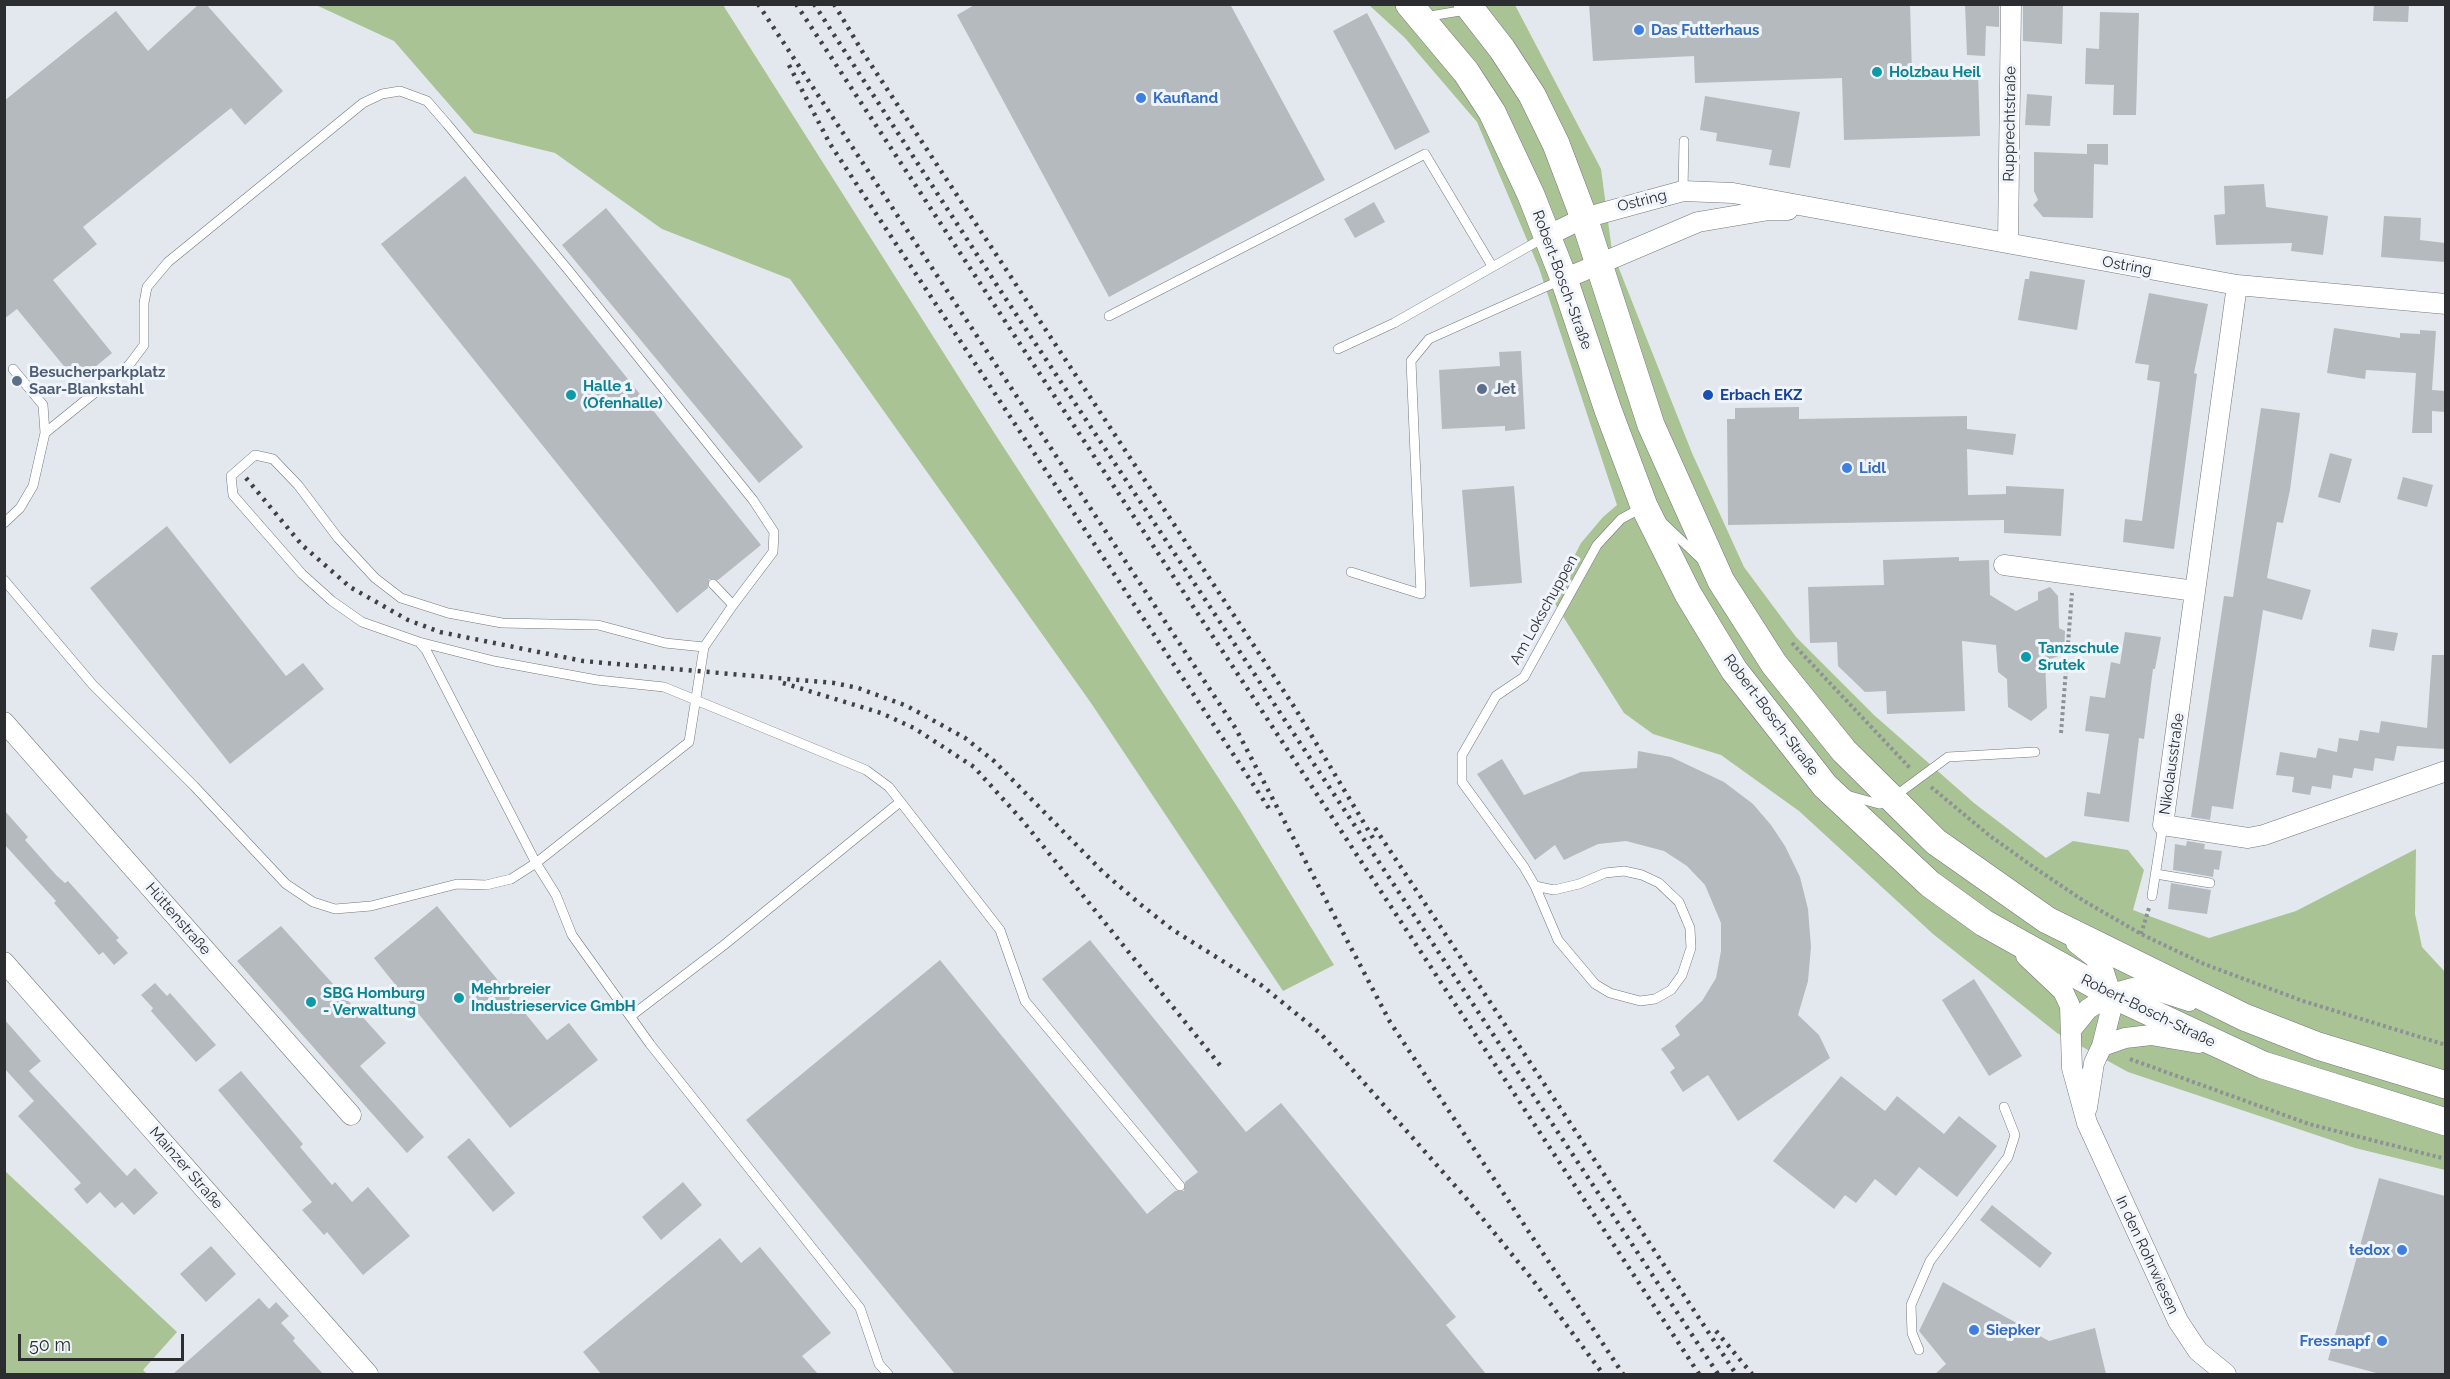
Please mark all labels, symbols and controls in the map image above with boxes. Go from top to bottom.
place label: Das Futterhaus [1651,21,1759,39]
marker: Das Futterhaus [1632,23,1646,37]
place label: Holzbau Heil [1889,63,1981,81]
marker: Holzbau Heil [1870,65,1884,79]
street label: Rupprechtstraße [2000,66,2020,182]
place label: Kaufland [1153,89,1218,107]
marker: Kaufland [1134,91,1148,105]
street label: Ostring [1616,186,1668,216]
street label: Robert-Bosch-Straße [1528,208,1596,352]
street label: Ostring [2101,253,2153,279]
place label: Besucherparkplatz Saar-Blankstahl [29,363,165,398]
marker: Besucherparkplatz Saar-Blankstahl [10,374,24,388]
place label: Halle 1 (Ofenhalle) [583,377,663,412]
place label: Jet [1494,380,1516,398]
marker: Jet [1475,382,1489,396]
place label: Erbach EKZ [1720,386,1802,404]
marker: Halle 1 (Ofenhalle) [564,388,578,402]
marker: Erbach EKZ [1701,388,1715,402]
place label: Lidl [1859,459,1886,477]
marker: Lidl [1840,461,1854,475]
street label: Am Lokschuppen [1506,552,1582,668]
place label: Tanzschule Srutek [2038,639,2119,674]
marker: Tanzschule Srutek [2019,650,2033,664]
street label: Robert-Bosch-Straße [1720,651,1822,779]
street label: Nikolausstraße [2156,712,2188,816]
street label: Hüttenstraße [142,879,214,959]
street label: Robert-Bosch-Straße [2078,971,2218,1051]
place label: Mehrbreier Industrieservice GmbH [471,980,636,1015]
place label: SBG Homburg - Verwaltung [323,984,425,1019]
marker: Mehrbreier Industrieservice GmbH [452,991,466,1005]
marker: SBG Homburg - Verwaltung [304,995,318,1009]
street label: Mainzer Straße [145,1123,227,1213]
street label: In den Rohrwiesen [2112,1193,2182,1317]
place label: tedox [2349,1241,2390,1259]
marker: tedox [2395,1243,2409,1257]
place label: Siepker [1986,1321,2040,1339]
scale bar [21,1322,188,1360]
marker: Siepker [1967,1323,1981,1337]
place label: Fressnapf [2300,1332,2370,1350]
text: 50 m [29,1334,71,1355]
marker: Fressnapf [2375,1334,2389,1348]

